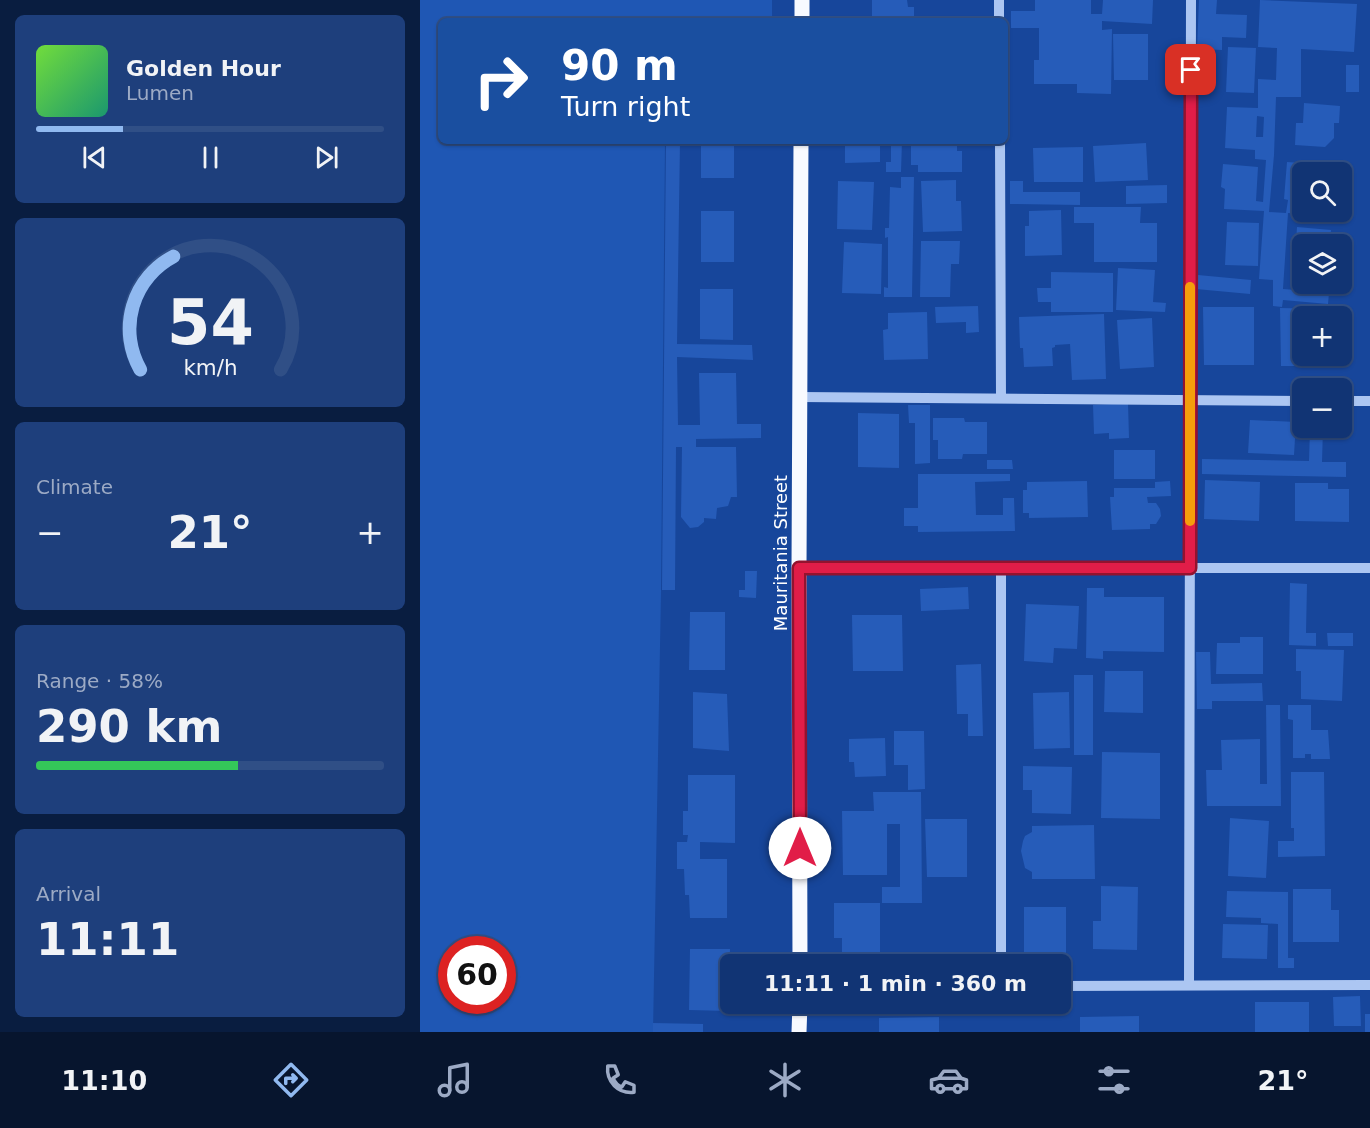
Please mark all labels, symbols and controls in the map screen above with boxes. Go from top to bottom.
text: 90 m [561,41,678,90]
icon: right [462,42,540,120]
pin [1165,44,1216,95]
icon: arrive [1174,53,1207,86]
text: Golden Hour [126,56,281,81]
text: Lumen [126,81,194,105]
text: Turn right [561,91,690,122]
icon: previous [78,141,111,174]
icon: pause [194,141,227,174]
icon: next [310,141,343,174]
map controls [1292,162,1352,438]
button: search [1292,162,1352,222]
button: layers [1292,234,1352,294]
text: 54 [167,286,253,359]
button: + [1292,306,1352,366]
text: km/h [183,355,237,380]
button: − [1292,378,1352,438]
text: Climate [36,475,113,499]
street label: Mauritania Street [770,475,791,631]
text: 21° [167,506,253,559]
text: − [36,513,64,552]
text: + [356,513,384,552]
text: Range · 58% [36,669,163,693]
text: 290 km [36,700,222,753]
position arrow [768,816,832,880]
text: Arrival [36,882,101,906]
text: 11:11 [36,913,179,966]
speed limit sign: 60 [438,936,516,1014]
text: 11:11 · 1 min · 360 m [764,971,1027,996]
icon: directions [270,1059,312,1101]
icon: music [434,1059,476,1101]
icon: phone [599,1059,641,1101]
icon: climate [764,1059,806,1101]
icon: car [928,1059,970,1101]
icon: filters [1093,1059,1135,1101]
text: 11:10 [61,1065,147,1096]
text: 21° [1258,1065,1309,1096]

